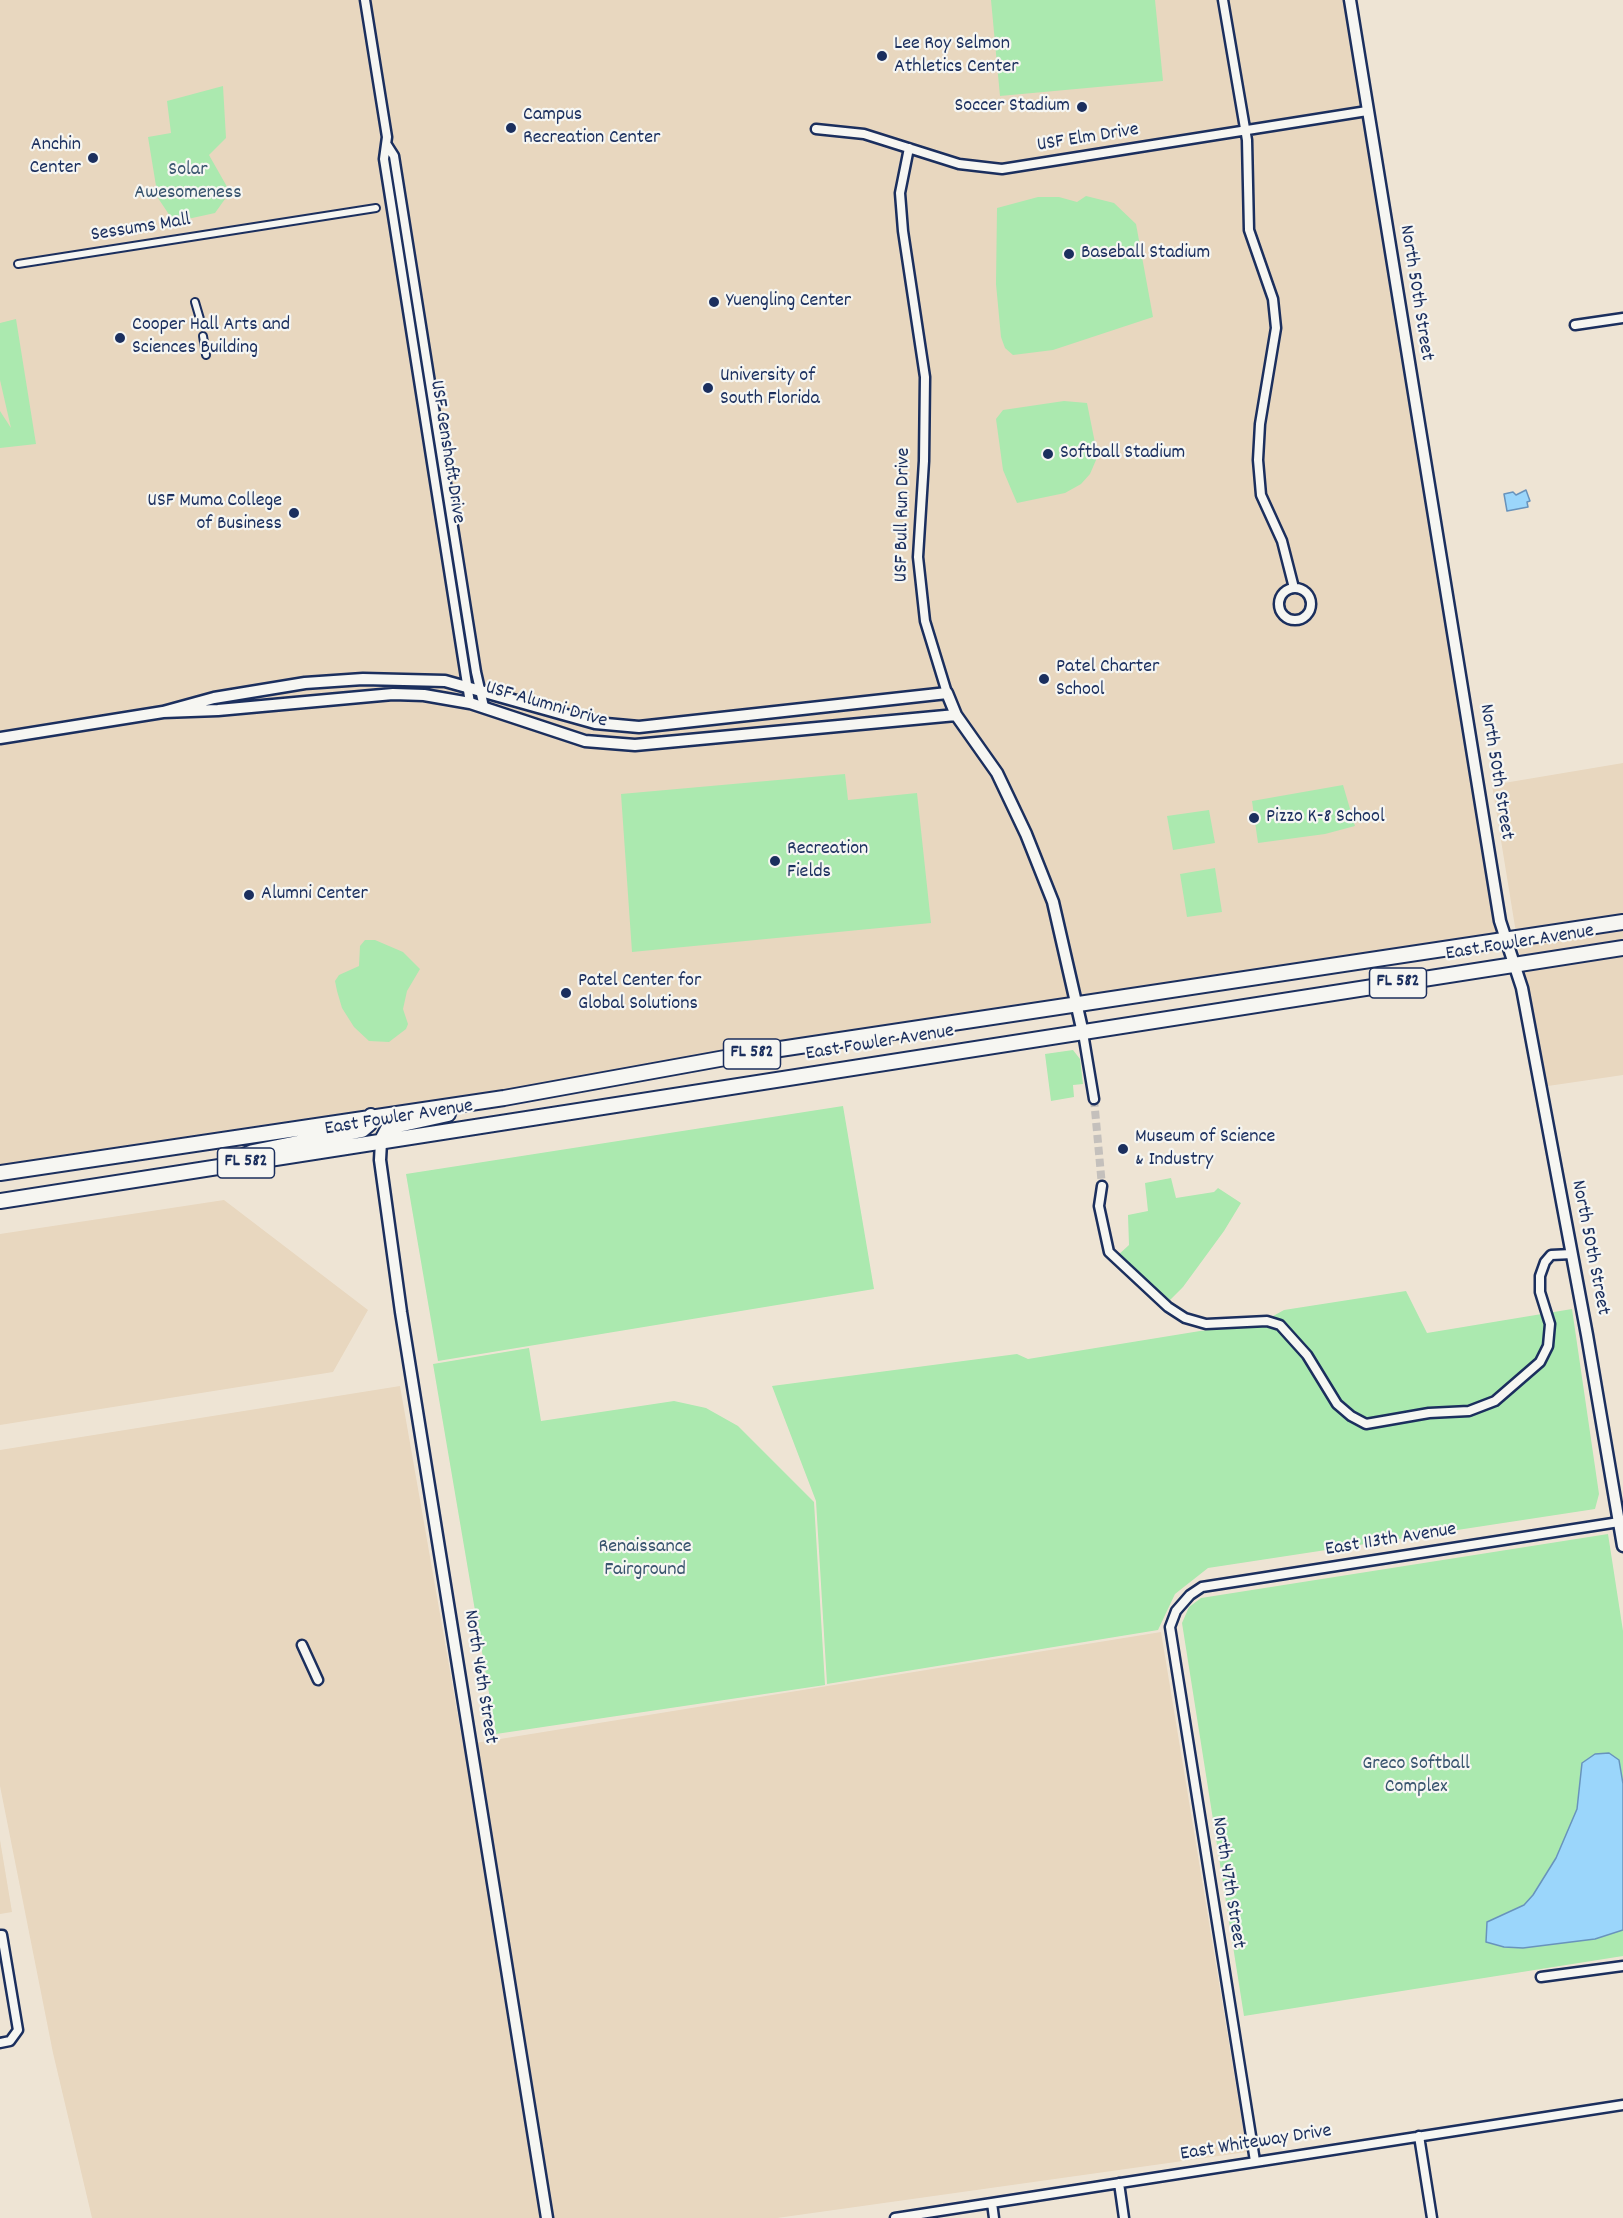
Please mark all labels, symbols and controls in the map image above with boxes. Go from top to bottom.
place label: Lee Roy Selmon Athletics Center [894,33,1019,80]
marker: Lee Roy Selmon Athletics Center [875,49,889,63]
place label: Soccer Stadium [954,95,1070,119]
marker: Soccer Stadium [1075,100,1089,114]
place label: Campus Recreation Center [523,104,660,151]
street label: USF Elm Drive [1035,119,1141,159]
marker: Campus Recreation Center [504,121,518,135]
place label: Anchin Center [29,134,81,181]
marker: Anchin Center [86,151,100,165]
park label: Solar Awesomeness [134,159,242,206]
street label: Sessums Mall [90,209,192,249]
street label: North 50th Street [1392,223,1438,363]
place label: Baseball Stadium [1081,242,1210,266]
marker: Baseball Stadium [1062,247,1076,261]
place label: Yuengling Center [726,290,851,314]
marker: Yuengling Center [707,295,721,309]
place label: Cooper Hall Arts and Sciences Building [132,314,290,361]
marker: Cooper Hall Arts and Sciences Building [113,331,127,345]
place label: University of South Florida [720,365,820,412]
street label: USF Genshaft Drive [423,379,469,525]
marker: University of South Florida [701,381,715,395]
place label: Softball Stadium [1060,442,1185,466]
street label: USF Bull Run Drive [891,447,917,583]
marker: Softball Stadium [1041,447,1055,461]
place label: USF Muma College of Business [147,490,282,537]
marker: USF Muma College of Business [287,506,301,520]
place label: Patel Charter School [1056,656,1159,703]
marker: Patel Charter School [1037,672,1051,686]
street label: USF Alumni Drive [482,677,610,735]
street label: North 50th Street [1472,702,1518,842]
place label: Pizzo K-8 School [1266,806,1385,830]
marker: Pizzo K-8 School [1247,811,1261,825]
place label: Recreation Fields [787,838,868,885]
marker: Recreation Fields [768,854,782,868]
place label: Alumni Center [261,883,368,907]
marker: Alumni Center [242,888,256,902]
street label: East Fowler Avenue [1444,920,1596,968]
road number: FL 582 [1370,968,1426,998]
place label: Patel Center for Global Solutions [578,970,701,1017]
marker: Patel Center for Global Solutions [559,986,573,1000]
street label: East Fowler Avenue [804,1020,956,1068]
road number: FL 582 [724,1039,780,1069]
street label: East Fowler Avenue [323,1095,475,1143]
place label: Museum of Science & Industry [1135,1126,1275,1173]
marker: Museum of Science & Industry [1116,1142,1130,1156]
road number: FL 582 [218,1148,274,1178]
street label: North 50th Street [1564,1178,1614,1318]
street label: East 113th Avenue [1324,1519,1458,1563]
park label: Renaissance Fairground [598,1536,692,1583]
street label: North 46th Street [457,1608,501,1746]
park label: Greco Softball Complex [1362,1753,1470,1800]
street label: North 47th Street [1205,1815,1249,1951]
street label: East Whiteway Drive [1179,2120,1333,2168]

